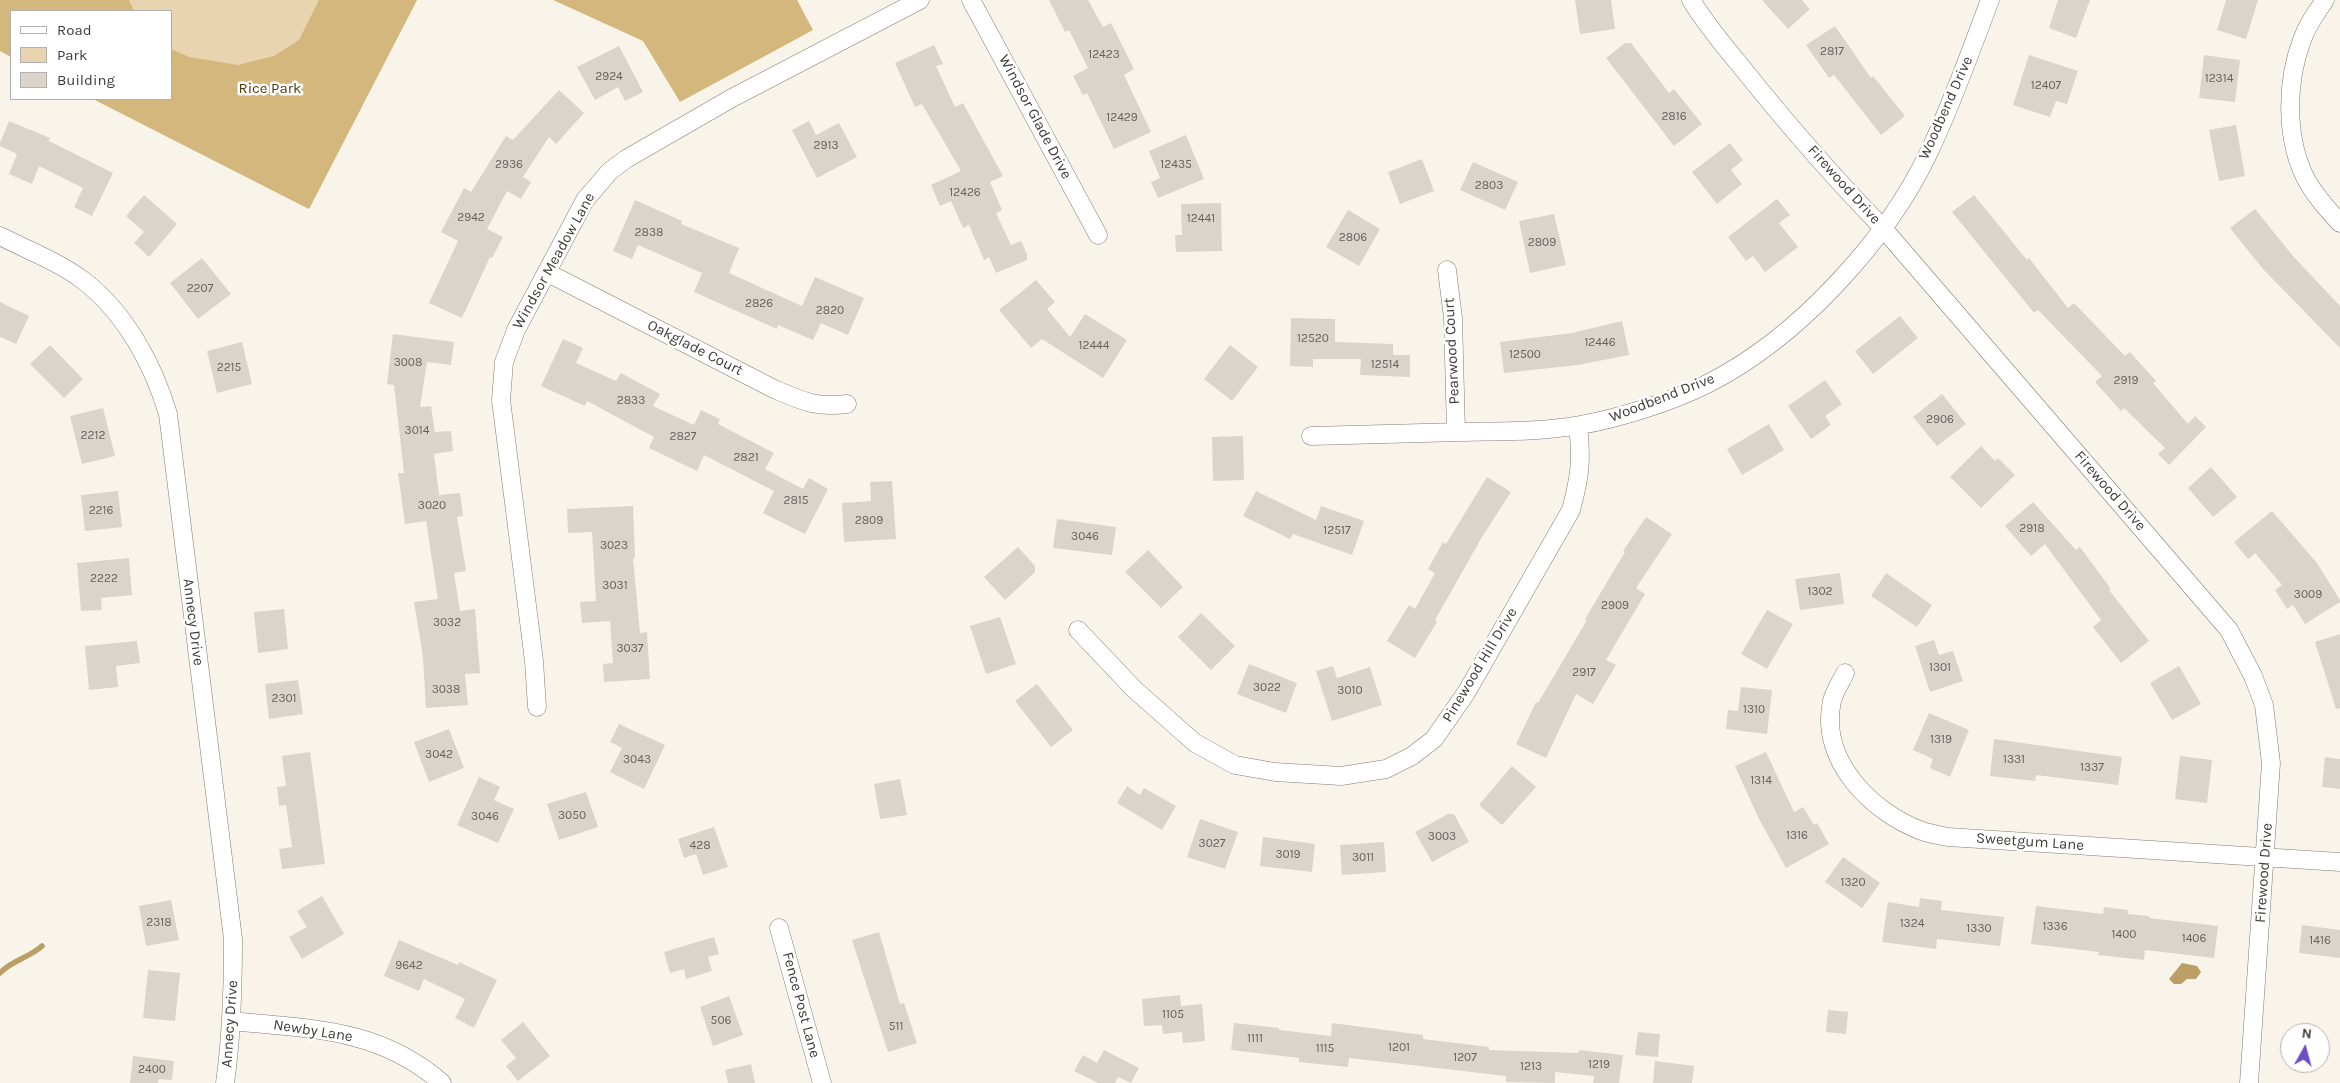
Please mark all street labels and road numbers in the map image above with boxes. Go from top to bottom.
street label: Windsor Glade Drive [995,52,1075,182]
street label: Woodbend Drive [1915,53,1977,163]
street label: Firewood Drive [1804,142,1884,228]
street label: Windsor Meadow Lane [509,190,599,332]
street label: Pearwood Court [1440,297,1464,405]
street label: Oakglade Court [644,316,746,380]
street label: Woodbend Drive [1607,370,1717,426]
street label: Firewood Drive [2070,447,2150,535]
street label: Annecy Drive [179,577,207,667]
street label: Pinewood Hill Drive [1439,604,1521,726]
street label: Firewood Drive [2252,822,2276,924]
street label: Sweetgum Lane [1975,829,2085,855]
street label: Fence Post Lane [778,950,824,1060]
street label: Annecy Drive [218,980,242,1068]
street label: Newby Lane [272,1016,354,1046]

